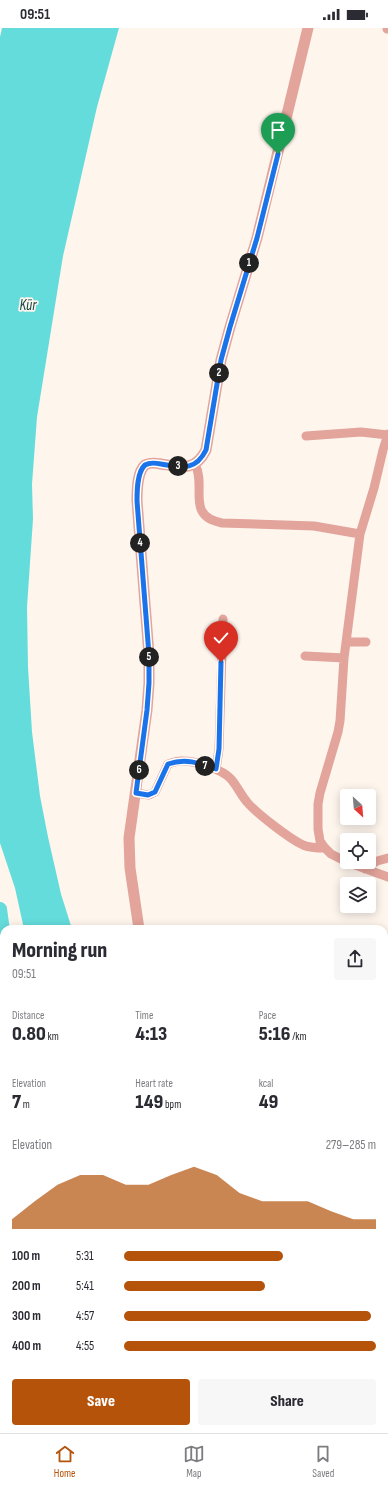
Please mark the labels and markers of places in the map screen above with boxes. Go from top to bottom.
pin [261,113,295,154]
pin: 1 [239,253,259,273]
pin: 2 [209,363,229,383]
pin: 3 [168,456,188,476]
pin: 4 [130,533,150,553]
pin [204,621,238,662]
pin: 5 [139,647,159,667]
pin: 7 [195,756,215,776]
pin: 6 [129,760,149,780]

